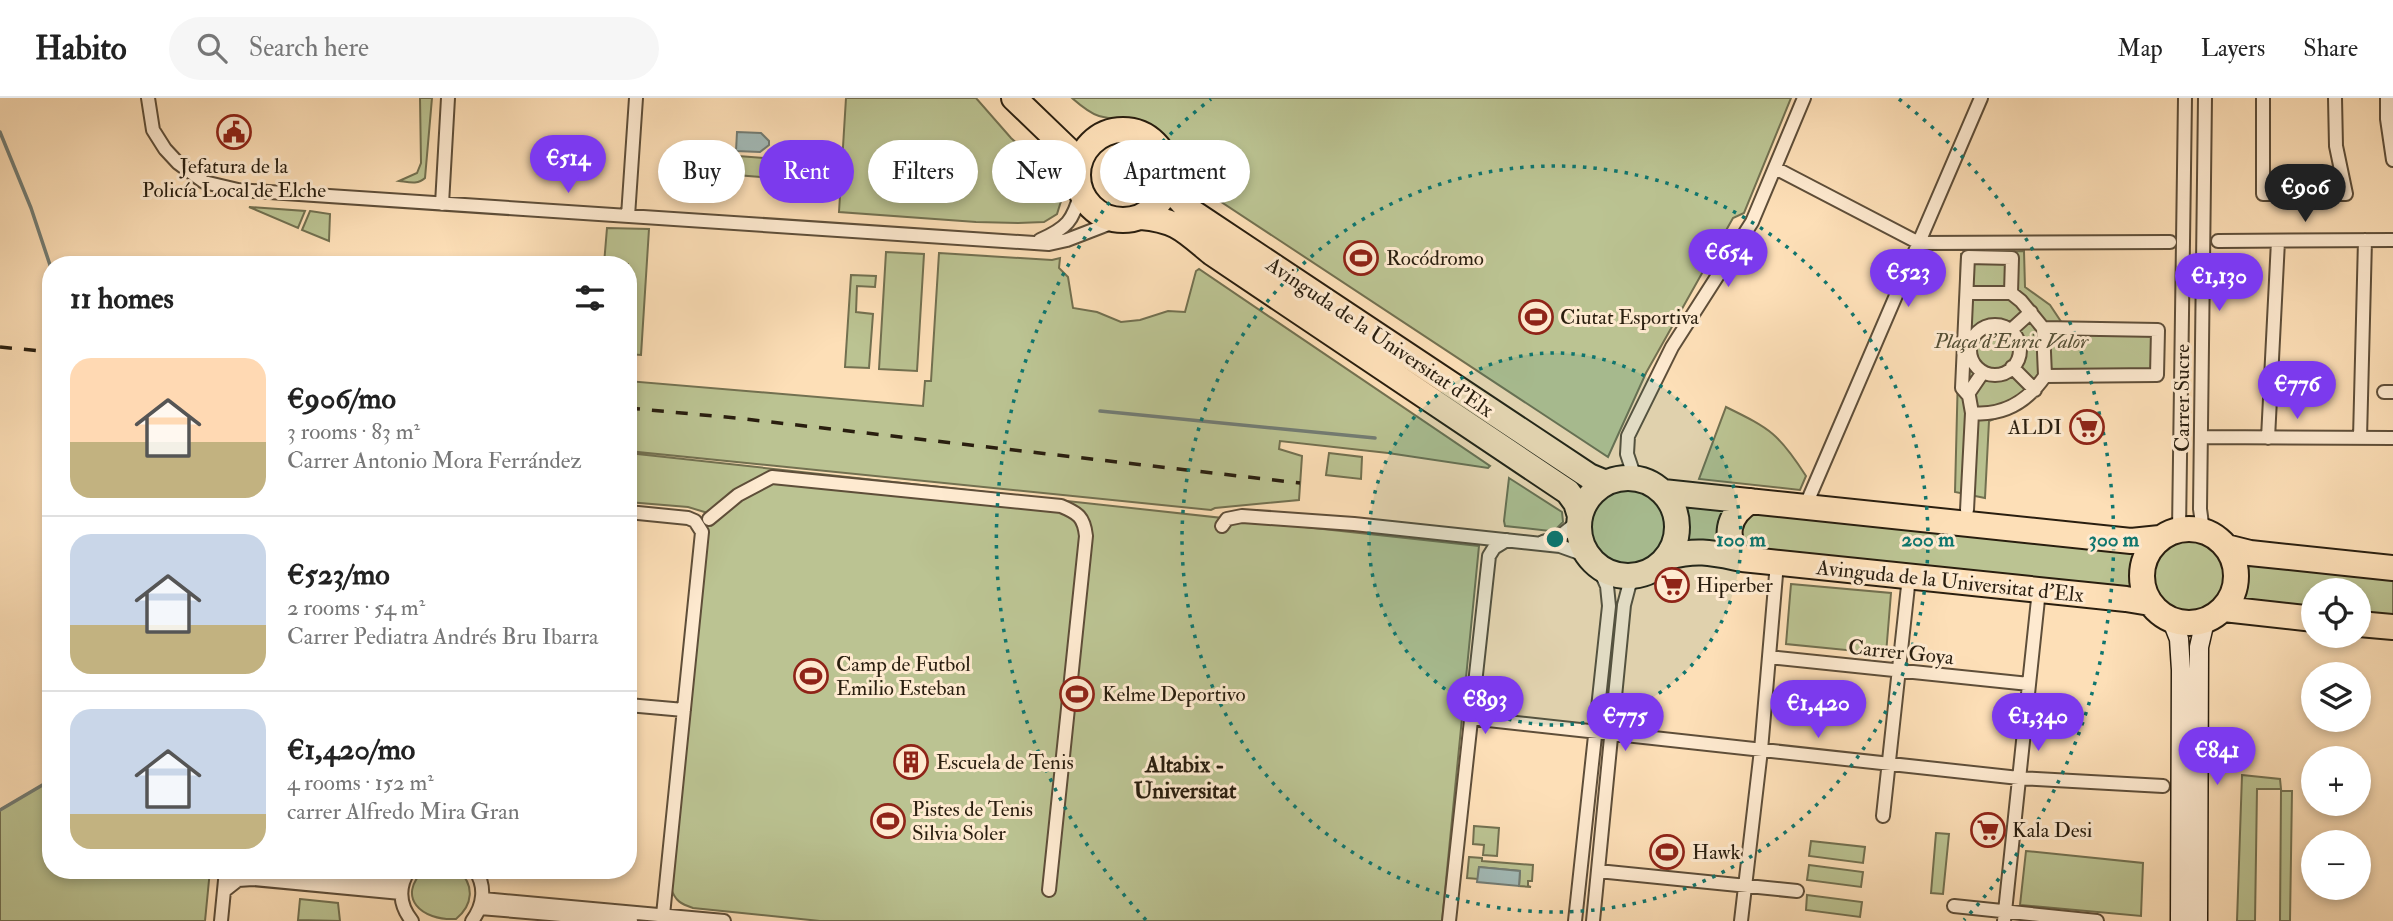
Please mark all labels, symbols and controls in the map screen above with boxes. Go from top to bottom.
search box [169,17,659,80]
text: Habito [35,28,127,69]
icon: search [193,29,231,67]
text: Search here [249,32,369,64]
text: Map [2118,33,2163,64]
text: Layers [2201,33,2265,64]
text: Share [2303,33,2358,64]
public building icon: Jefatura de la Policía Local de Elche [215,113,253,151]
pin: €514 [527,136,609,195]
chip: Buy [658,140,745,203]
chip: Rent [759,140,854,203]
chip: Filters [868,140,978,203]
chip: New [992,140,1086,203]
chip: Apartment [1100,140,1250,203]
text: €514 [546,143,590,172]
place label: Jefatura de la Policía Local de Elche [142,153,326,204]
pin: €906 [2264,164,2346,224]
text: €906 [2281,172,2329,201]
pin: €654 [1687,230,1769,289]
text: €654 [1705,237,1751,266]
sports icon: Rocódromo [1342,239,1380,277]
place label: Rocódromo [1386,245,1484,272]
pin: €523 [1867,250,1949,309]
street label: Avinguda de la Universitat d'Elx [1260,251,1499,424]
pin: €1,130 [2162,254,2276,313]
text: €523 [1886,257,1930,286]
text: €1,130 [2191,261,2247,290]
icon: filters [571,279,609,317]
text: 11 homes [70,280,174,317]
sports icon: Ciutat Esportiva [1517,298,1555,336]
place label: Ciutat Esportiva [1560,304,1699,331]
park label: Plaça d'Enric Valor [1933,328,2089,355]
street label: Carrer Sucre [2169,344,2196,452]
pin: €776 [2256,362,2338,421]
text: €776 [2274,369,2320,398]
text: €906/mo [287,380,396,417]
icon: home [126,386,210,470]
supermarket icon: ALDI [2068,408,2106,446]
place label: ALDI [2007,414,2062,441]
text: 3 rooms · 83 m² [287,417,420,446]
text: Carrer Antonio Mora Ferrández [287,446,582,475]
text: 100 m [1716,526,1767,553]
text: 200 m [1902,526,1955,553]
text: 300 m [2089,526,2140,553]
centre of rings [1543,527,1567,551]
street label: Avinguda de la Universitat d'Elx [1814,554,2086,609]
text: €523/mo [287,556,390,593]
icon: home [126,562,210,646]
supermarket icon: Hiperber [1653,566,1691,604]
place label: Hiperber [1696,572,1773,599]
map controls [2301,578,2371,900]
button: locate [2301,578,2371,648]
text: 2 rooms · 54 m² [287,593,425,622]
text: Carrer Pediatra Andrés Bru Ibarra [287,622,598,651]
street label: Carrer Goya [1847,634,1955,672]
place label: Camp de Futbol Emilio Esteban [836,651,971,702]
sports icon: Camp de Futbol Emilio Esteban [792,657,830,695]
button: layers [2301,662,2371,732]
sports icon: Kelme Deportivo [1058,675,1096,713]
pin: €893 [1444,676,1526,736]
pin: €1,420 [1761,680,1875,740]
place label: Kelme Deportivo [1102,681,1246,708]
text: €893 [1463,684,1507,713]
text: €1,420 [1786,688,1850,717]
pin: €775 [1584,694,1666,753]
pin: €1,340 [1981,694,2095,753]
text: €775 [1603,701,1647,730]
text: €1,340 [2008,701,2068,730]
pin: €841 [2176,728,2258,787]
text: €1,420/mo [287,731,415,768]
text: €841 [2195,735,2239,764]
icon: home [126,737,210,821]
building icon: Escuela de Tenis [892,743,930,781]
button: + [2301,746,2371,816]
place label: Escuela de Tenis [936,749,1074,776]
district label: Altabix - Universitat [1134,750,1237,805]
text: 4 rooms · 152 m² [287,768,434,797]
place label: Pistes de Tenis Silvia Soler [912,796,1033,847]
text: carrer Alfredo Mira Gran [287,797,520,826]
sports icon: Pistes de Tenis Silvia Soler [869,802,907,840]
supermarket icon: Kala Desi [1969,811,2007,849]
place label: Kala Desi [2012,817,2093,844]
button: − [2301,830,2371,900]
sports icon: Hawk [1648,833,1686,871]
place label: Hawk [1692,839,1741,866]

